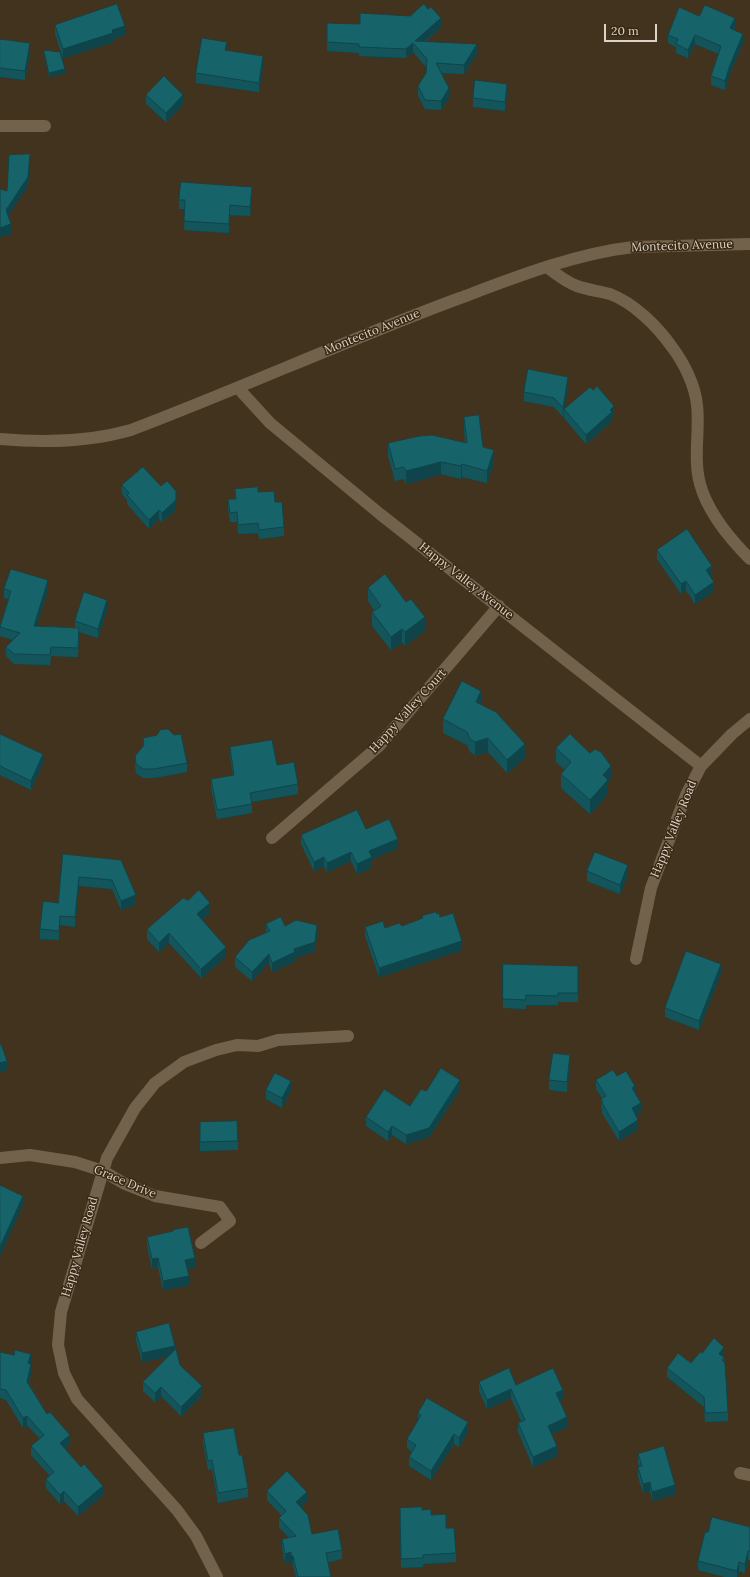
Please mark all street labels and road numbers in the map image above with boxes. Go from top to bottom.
street label: Montecito Avenue [631,237,733,255]
street label: Montecito Avenue [322,306,422,358]
street label: Happy Valley Avenue [416,540,516,622]
street label: Happy Valley Court [367,666,449,756]
street label: Happy Valley Road [648,778,700,880]
street label: Grace Drive [92,1162,158,1202]
street label: Happy Valley Road [59,1195,101,1299]

